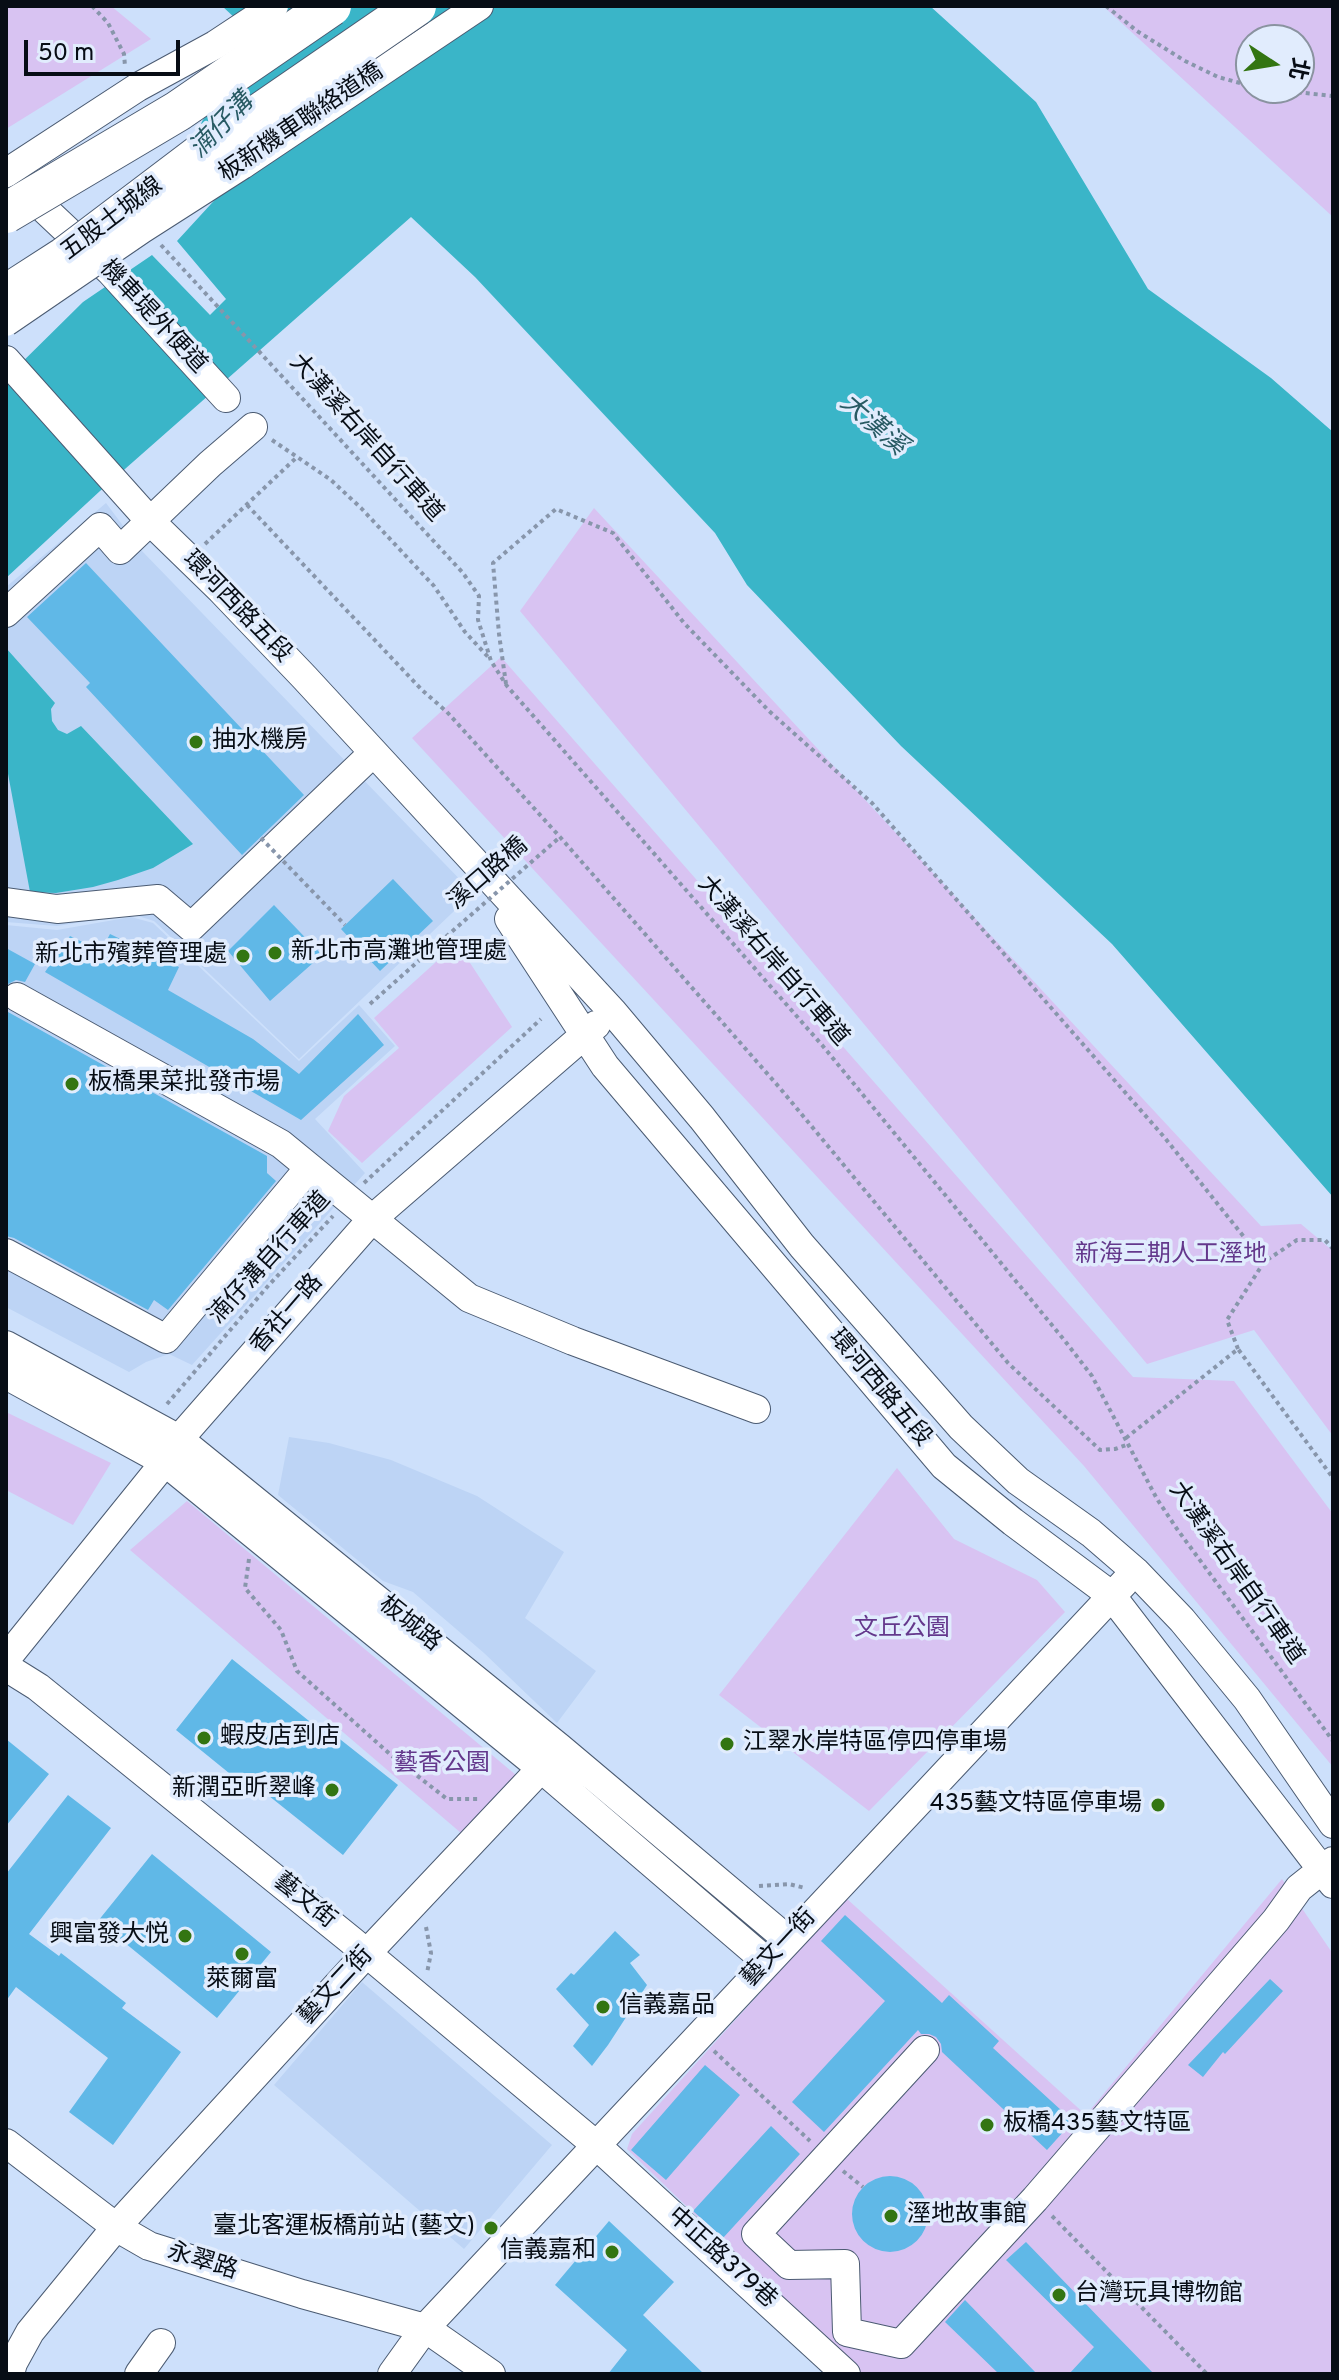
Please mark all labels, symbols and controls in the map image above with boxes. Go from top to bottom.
scale bar [28,24,184,74]
north arrow [1235,24,1315,104]
text: 50 m [38,39,94,69]
text: 北 [1282,55,1313,82]
street label: 板新機車聯絡道橋 [214,58,390,190]
water label: 湳仔溝 [185,88,261,166]
street label: 五股土城線 [56,172,170,268]
street label: 機車堤外便道 [92,256,212,380]
street label: 大漢溪右岸自行車道 [282,349,448,529]
water label: 大漢溪 [832,389,912,463]
street label: 環河西路五段 [176,546,296,670]
place label: 抽水機房 [212,728,308,756]
marker: 抽水機房 [187,733,205,751]
street label: 溪口路橋 [443,833,535,917]
street label: 大漢溪右岸自行車道 [690,871,854,1053]
place label: 新北市高灘地管理處 [291,939,507,967]
place label: 新北市殯葬管理處 [35,942,227,970]
marker: 新北市高灘地管理處 [266,944,284,962]
marker: 新北市殯葬管理處 [234,947,252,965]
place label: 板橋果菜批發市場 [88,1070,280,1098]
marker: 板橋果菜批發市場 [63,1075,81,1093]
street label: 湳仔溝自行車道 [204,1187,338,1331]
park label: 新海三期人工溼地 [1075,1242,1267,1270]
street label: 香社一路 [246,1269,330,1361]
street label: 環河西路五段 [822,1325,936,1453]
street label: 大漢溪右岸自行車道 [1161,1477,1309,1671]
street label: 板城路 [372,1591,446,1659]
park label: 文丘公園 [854,1616,950,1644]
place label: 蝦皮店到店 [220,1724,340,1752]
marker: 蝦皮店到店 [195,1729,213,1747]
place label: 江翠水岸特區停四停車場 [743,1730,1007,1758]
marker: 江翠水岸特區停四停車場 [718,1735,736,1753]
park label: 藝香公園 [394,1751,490,1779]
place label: 新潤亞昕翠峰 [172,1776,316,1804]
marker: 新潤亞昕翠峰 [323,1781,341,1799]
place label: 435藝文特區停車場 [930,1791,1142,1819]
marker: 435藝文特區停車場 [1149,1796,1167,1814]
street label: 藝文街 [267,1868,341,1936]
street label: 藝文一街 [737,1904,823,1994]
place label: 興富發大悦 [49,1922,169,1950]
marker: 興富發大悦 [176,1927,194,1945]
street label: 藝文二街 [294,1942,380,2032]
marker: 萊爾富 [233,1945,251,1963]
place label: 萊爾富 [206,1967,278,1995]
place label: 信義嘉品 [619,1993,715,2021]
marker: 信義嘉品 [594,1998,612,2016]
place label: 板橋435藝文特區 [1003,2111,1191,2139]
marker: 板橋435藝文特區 [978,2116,996,2134]
street label: 中正路379巷 [660,2202,782,2316]
place label: 溼地故事館 [907,2202,1027,2230]
marker: 溼地故事館 [882,2207,900,2225]
place label: 臺北客運板橋前站 (藝文) [213,2214,475,2242]
marker: 臺北客運板橋前站 (藝文) [482,2219,500,2237]
place label: 信義嘉和 [500,2238,596,2266]
street label: 永翠路 [163,2239,241,2287]
marker: 信義嘉和 [603,2243,621,2261]
place label: 台灣玩具博物館 [1075,2281,1243,2309]
marker: 台灣玩具博物館 [1050,2286,1068,2304]

